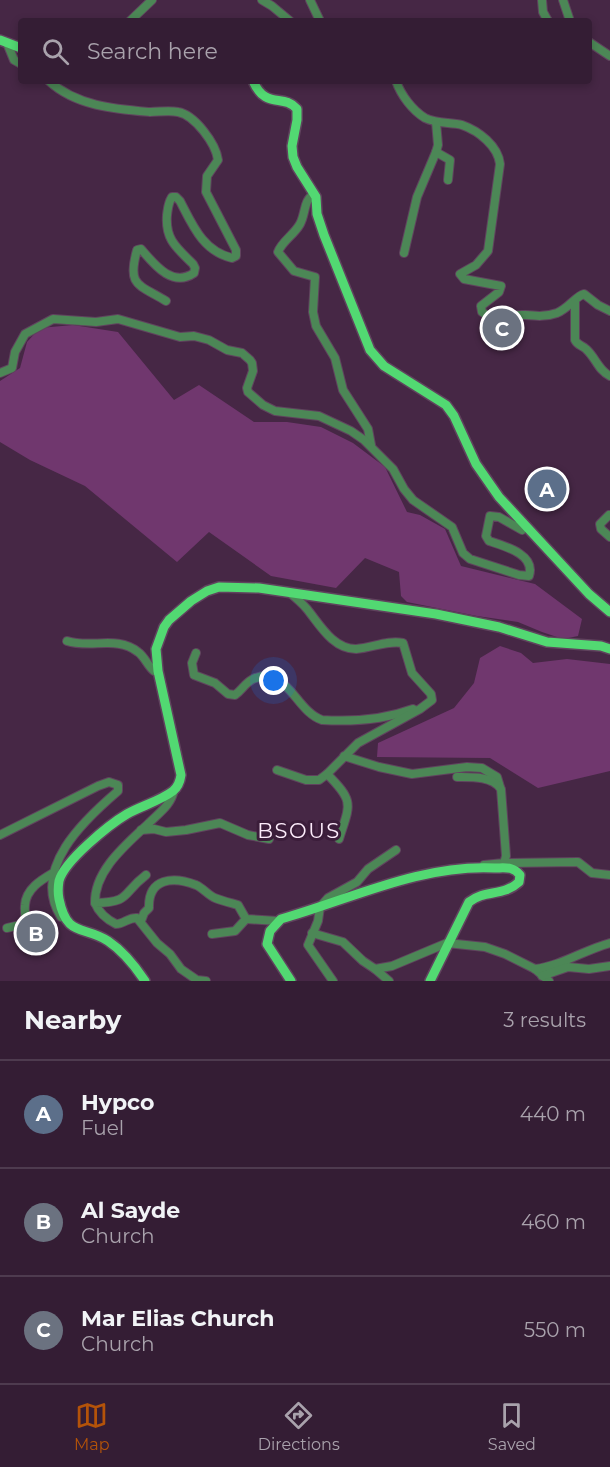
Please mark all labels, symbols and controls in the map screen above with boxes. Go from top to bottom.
search box [18,18,592,84]
icon: search [39,35,72,68]
text: Search here [87,38,218,65]
pin: C [482,306,522,350]
pin: A [528,466,566,512]
your location [259,666,288,695]
district label: BSOUS [257,818,341,843]
pin: B [16,910,56,956]
text: Nearby [24,1004,121,1036]
text: 3 results [503,1008,586,1032]
text: Hypco [81,1089,154,1116]
text: A [36,1102,51,1126]
text: 440 m [520,1102,586,1126]
text: Fuel [81,1116,124,1140]
text: Al Sayde [81,1197,180,1224]
text: B [36,1210,51,1234]
text: 460 m [521,1210,586,1234]
text: Church [81,1224,155,1248]
text: Mar Elias Church [81,1305,274,1332]
text: C [36,1318,51,1342]
text: 550 m [524,1318,586,1342]
text: Church [81,1332,155,1356]
tab: Map [74,1399,110,1454]
tab: Directions [258,1399,340,1454]
tab: Saved [488,1399,536,1454]

